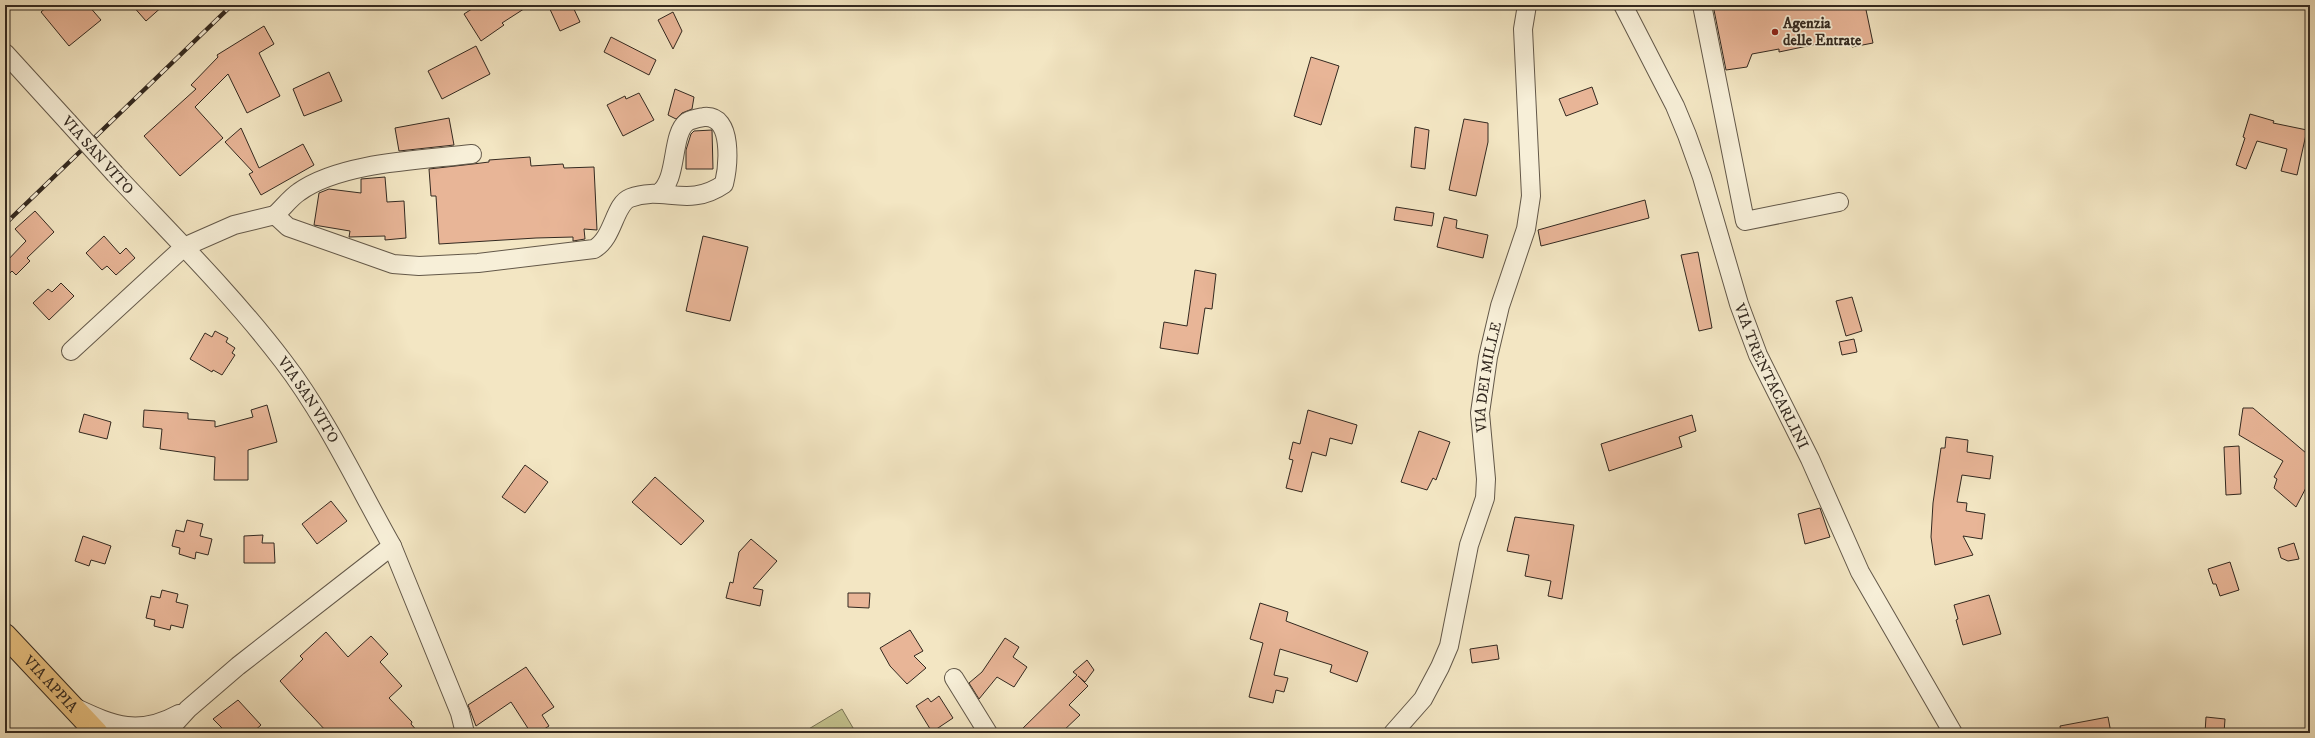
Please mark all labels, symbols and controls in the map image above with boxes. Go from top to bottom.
place label: Agenzia delle Entrate [1782,14,1862,50]
marker: Agenzia delle Entrate [1770,27,1780,37]
street label: VIA SAN VITO [57,111,138,199]
street label: VIA TRENTACARLINI [1729,300,1812,452]
street label: VIA DEI MILLE [1471,320,1506,434]
street label: VIA SAN VITO [273,352,343,447]
street label: VIA APPIA [19,651,82,717]

